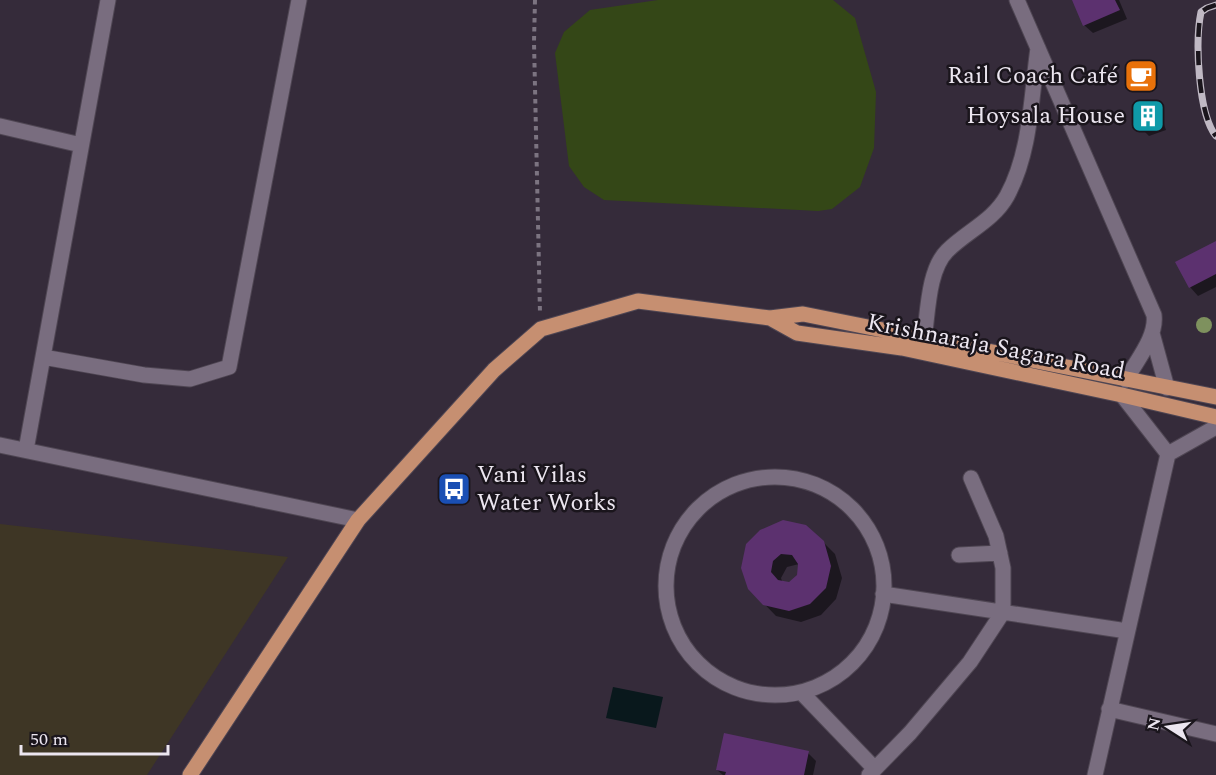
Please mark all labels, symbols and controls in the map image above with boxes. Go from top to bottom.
place label: Rail Coach Café [947,58,1118,94]
cafe icon: Rail Coach Café [1123,58,1159,94]
place label: Hoysala House [966,98,1125,134]
building icon: Hoysala House [1130,98,1166,134]
street label: Krishnaraja Sagara Road [864,304,1128,390]
place label: Vani Vilas Water Works [477,457,616,521]
bus stop icon: Vani Vilas Water Works [436,471,472,507]
north arrow [1138,697,1198,757]
text: N [1141,715,1167,733]
scale bar [21,718,168,756]
text: 50 m [30,726,68,753]

